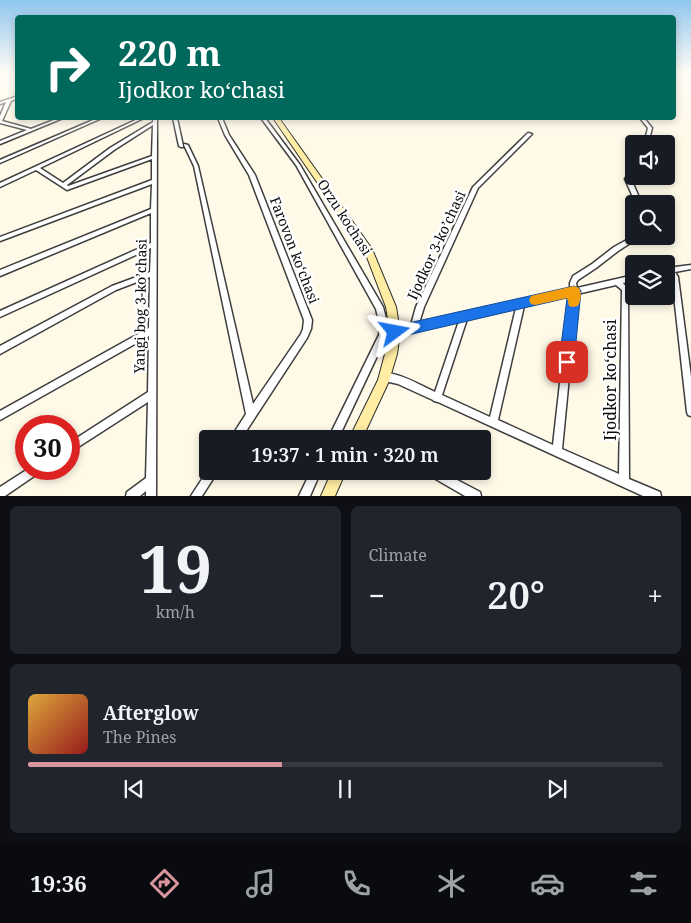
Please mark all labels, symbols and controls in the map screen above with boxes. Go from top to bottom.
text: 220 m [118,29,221,76]
icon: right [35,35,100,100]
text: Ijodkor koʻchasi [118,74,285,104]
map controls [625,135,675,305]
button: sound [625,135,675,185]
street label: Orzu kochasi [313,175,377,259]
street label: Ijodkor 3-koʼchasi [402,187,470,303]
street label: Farovon koʻchasi [266,194,324,307]
button: search [625,195,675,245]
street label: Yangi bog 3-koʼchasi [129,238,151,374]
button: layers [625,255,675,305]
position arrow [368,305,420,357]
street label: Ijodkor koʻchasi [599,319,621,441]
pin [546,341,588,383]
icon: arrive [553,348,581,376]
speed limit sign: 30 [15,415,80,480]
text: 19:37 · 1 min · 320 m [251,442,439,468]
text: 19 [139,524,212,612]
text: Climate [369,544,427,566]
text: 20° [487,568,545,620]
text: − [369,576,385,614]
text: + [647,576,663,614]
text: km/h [156,601,195,623]
text: Afterglow [103,700,199,726]
text: The Pines [103,726,177,748]
icon: previous [120,775,148,803]
icon: pause [331,775,359,803]
icon: next [543,775,571,803]
icon: directions [147,866,182,901]
icon: music [243,866,278,901]
icon: phone [339,866,374,901]
icon: climate [434,866,469,901]
icon: car [530,866,565,901]
icon: filters [626,866,661,901]
text: 19:36 [30,868,87,898]

